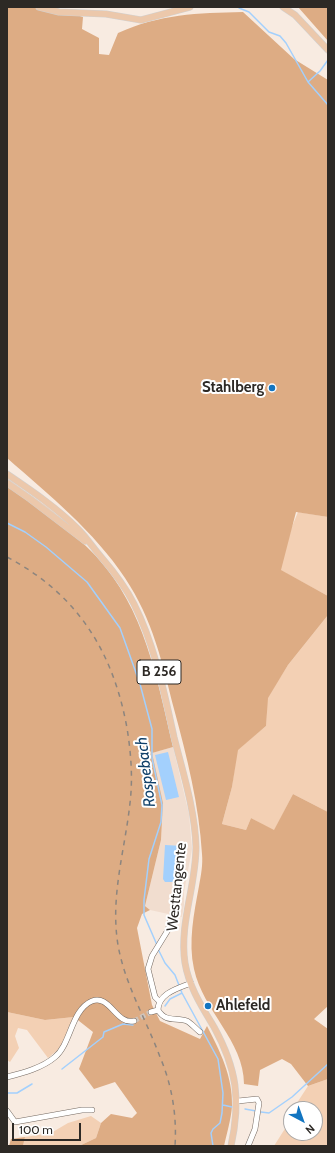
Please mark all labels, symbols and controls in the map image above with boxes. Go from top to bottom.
place label: Stahlberg [202,379,264,397]
marker: Stahlberg [267,383,277,393]
road number: B 256 [137,660,181,684]
water label: Rospebach [132,736,160,808]
street label: Westtangente [163,842,191,932]
place label: Ahlefeld [216,997,270,1015]
marker: Ahlefeld [203,1001,213,1011]
north arrow [283,1101,323,1141]
scale bar [14,1115,83,1141]
text: N [303,1121,318,1137]
text: 100 m [19,1122,53,1137]

